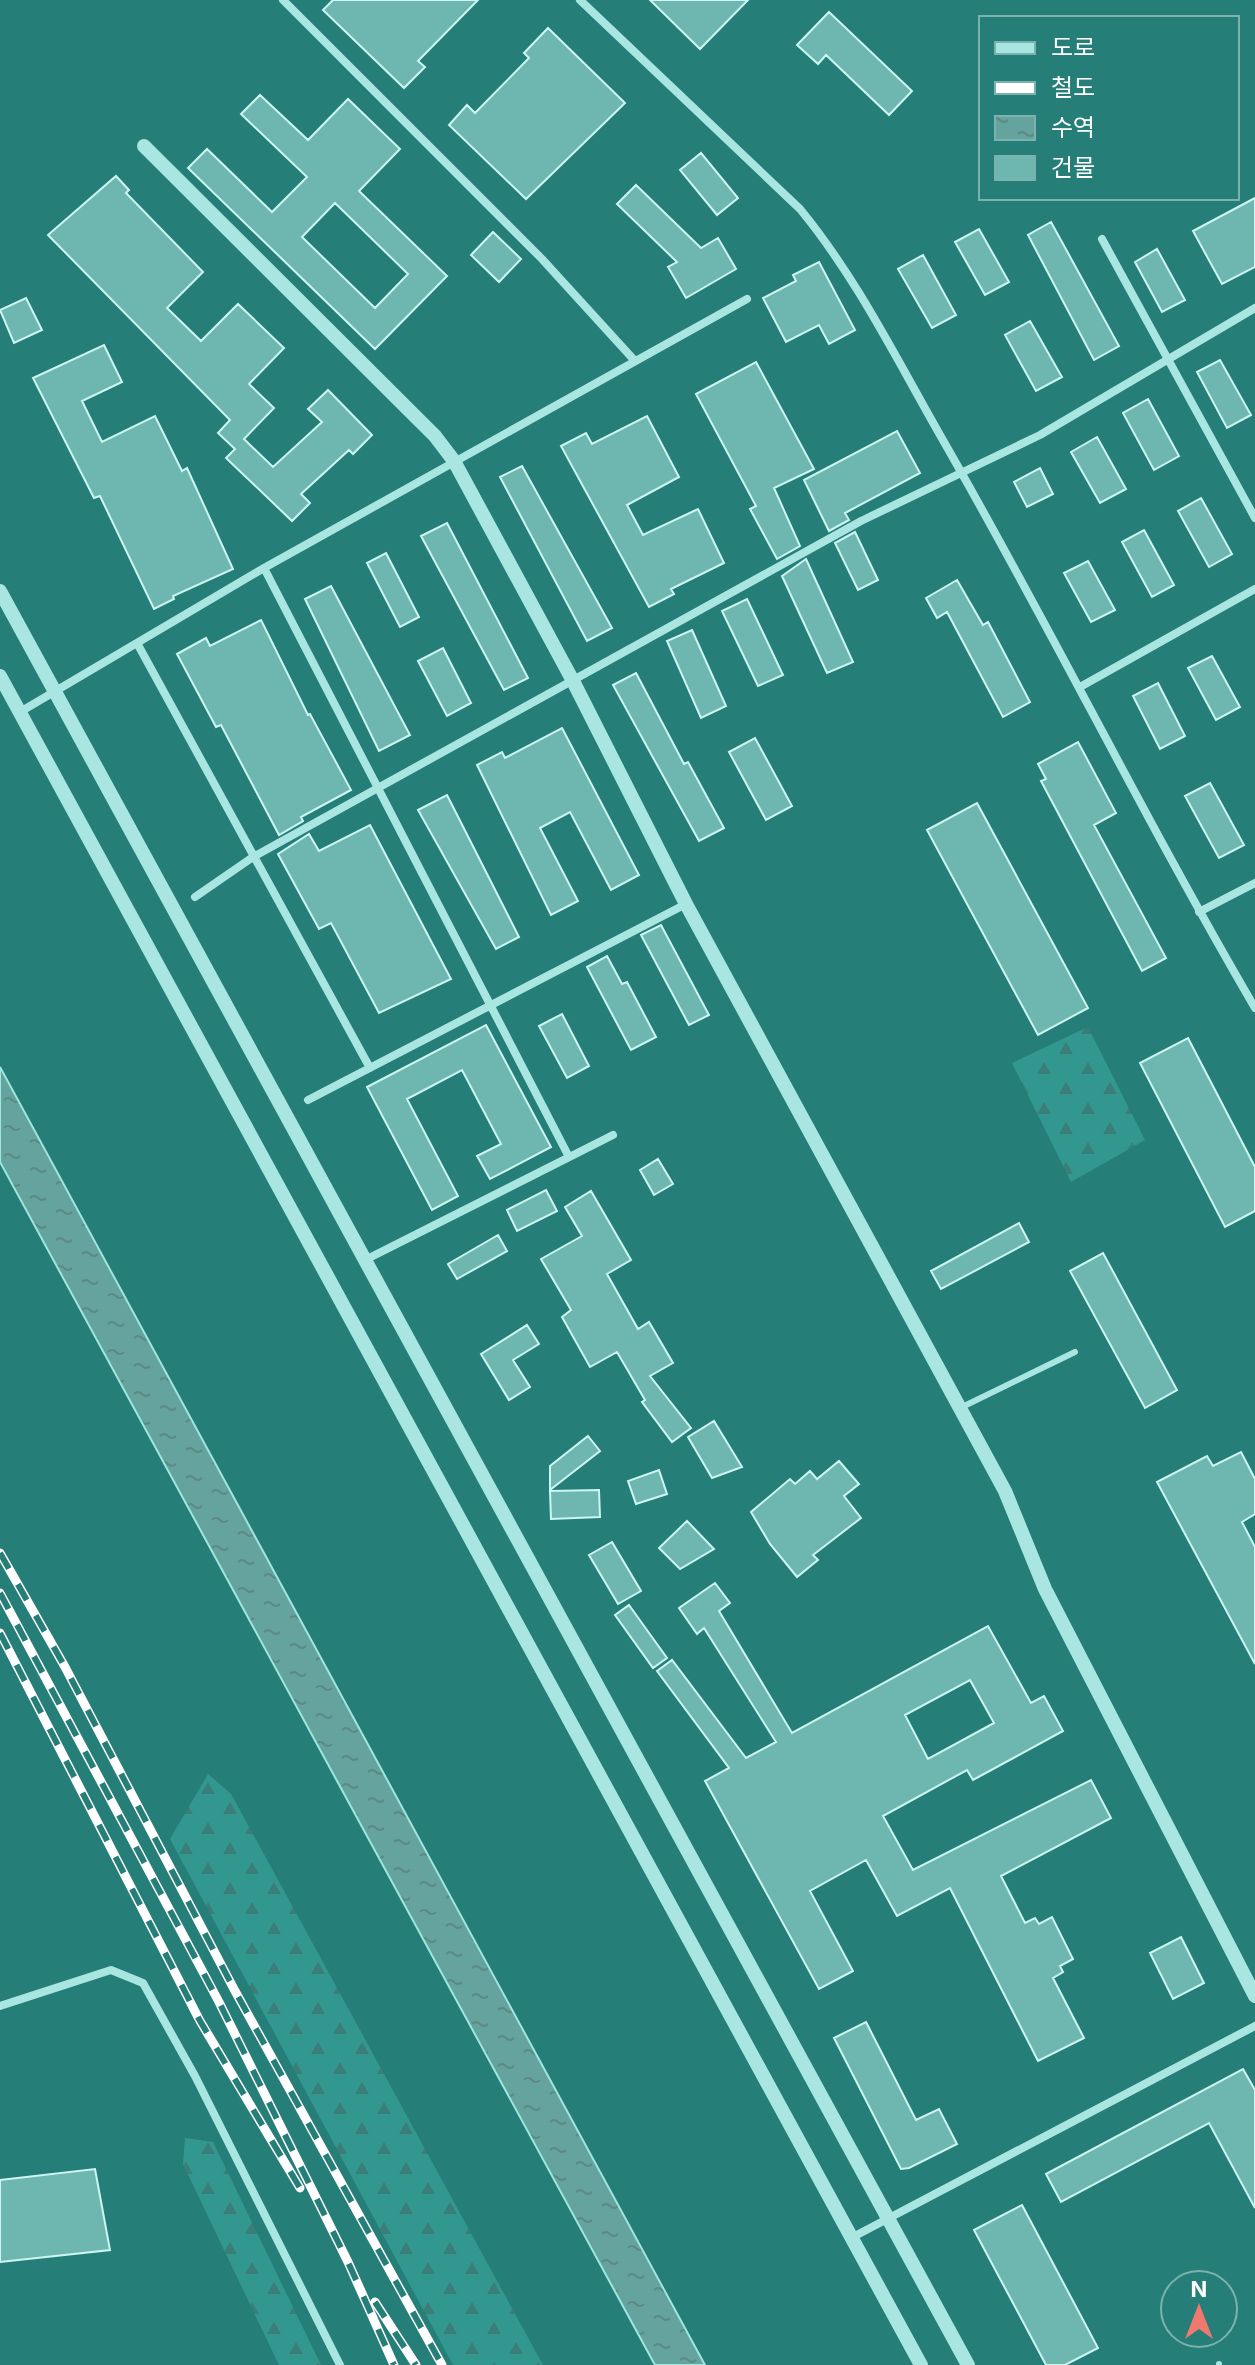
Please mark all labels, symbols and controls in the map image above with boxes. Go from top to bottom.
legend [979,16,1239,200]
text: 도로 [1051,33,1095,62]
text: 철도 [1051,73,1095,102]
text: 수역 [1051,113,1095,142]
text: 건물 [1051,153,1095,182]
north arrow [1159,2269,1239,2349]
text: N [1191,2276,1207,2302]

